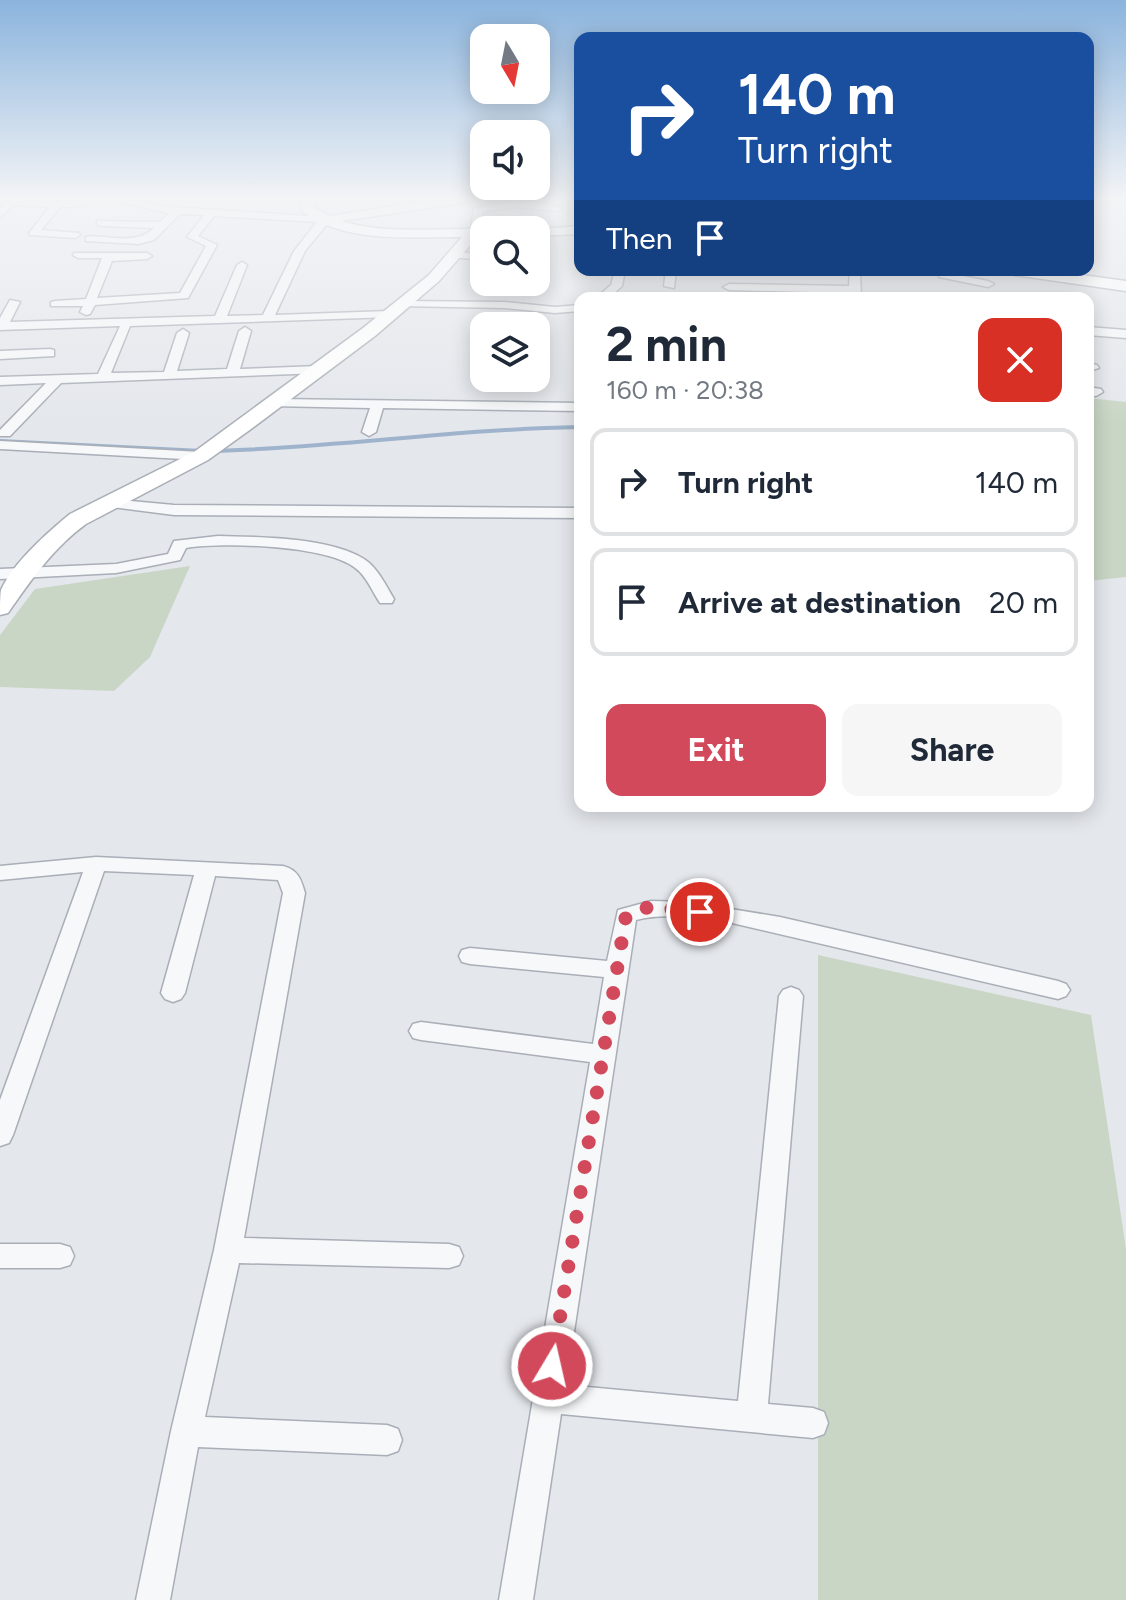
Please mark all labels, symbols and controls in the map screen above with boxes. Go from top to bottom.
north arrow [470,24,550,104]
map controls [470,24,550,392]
text: 140 m [738,61,896,128]
icon: right [606,64,710,168]
button: sound [470,120,550,200]
text: Turn right [738,129,893,172]
button: search [470,216,550,296]
icon: arrive [688,216,732,260]
text: Then [606,220,672,257]
button: layers [470,312,550,392]
text: 2 min [606,315,727,373]
button: close [978,318,1062,402]
text: 160 m · 20:38 [606,374,764,406]
icon: right [610,460,654,504]
text: Turn right [678,464,813,501]
text: 140 m [975,464,1058,501]
icon: arrive [610,580,654,624]
text: Arrive at destination [678,584,961,621]
text: 20 m [989,584,1058,621]
button: Exit [606,704,826,796]
button: Share [842,704,1062,796]
pin [666,878,734,946]
icon: arrive [678,890,722,934]
position arrow [510,1324,594,1408]

